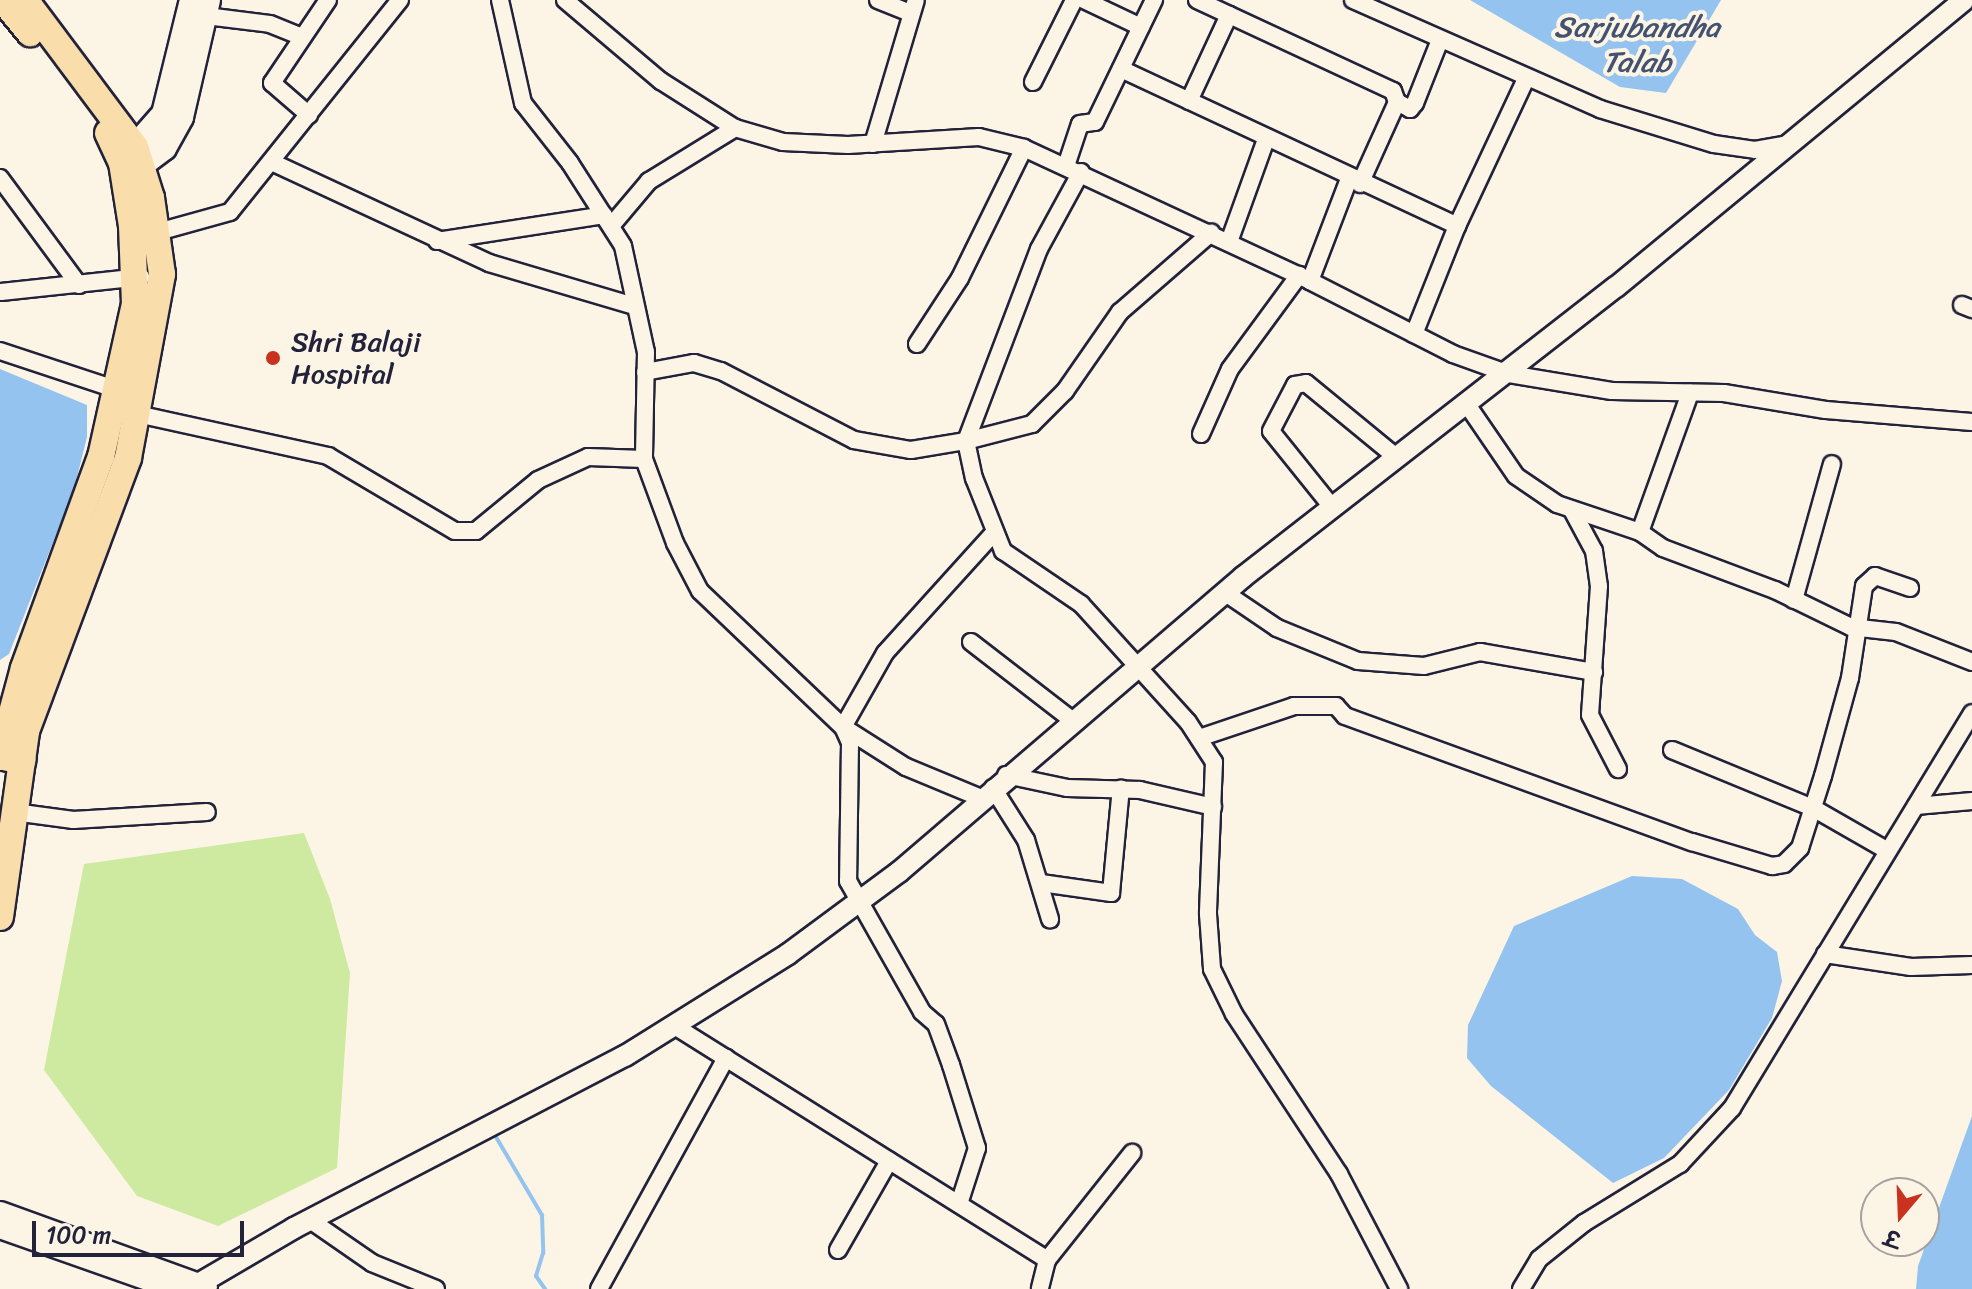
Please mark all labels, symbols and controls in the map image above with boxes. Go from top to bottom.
water label: Sarjubandha Talab [1554,9,1720,80]
place label: Shri Balaji Hospital [291,325,420,391]
marker: Shri Balaji Hospital [262,347,284,369]
north arrow [1860,1177,1940,1257]
scale bar [36,1205,248,1255]
text: 100 m [46,1214,111,1256]
text: उ [1879,1217,1906,1259]

